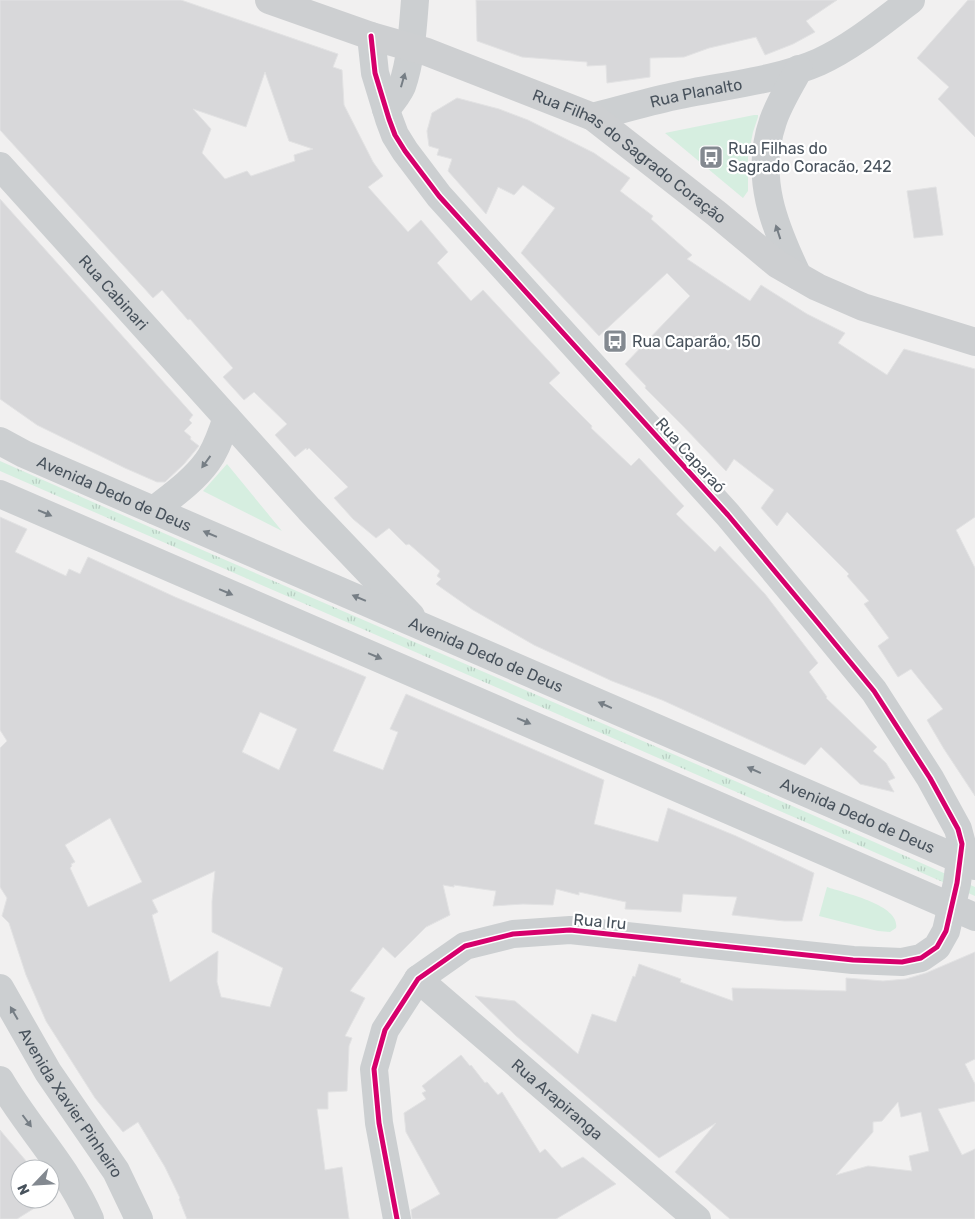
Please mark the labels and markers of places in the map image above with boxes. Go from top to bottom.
place label: Rua Filhas do Sagrado Coracão, 242 [728,139,892,176]
bus stop icon: Rua Filhas do Sagrado Coracão, 242 [698,144,724,170]
bus stop icon: Rua Caparão, 150 [602,328,628,354]
place label: Rua Caparão, 150 [632,332,761,351]

